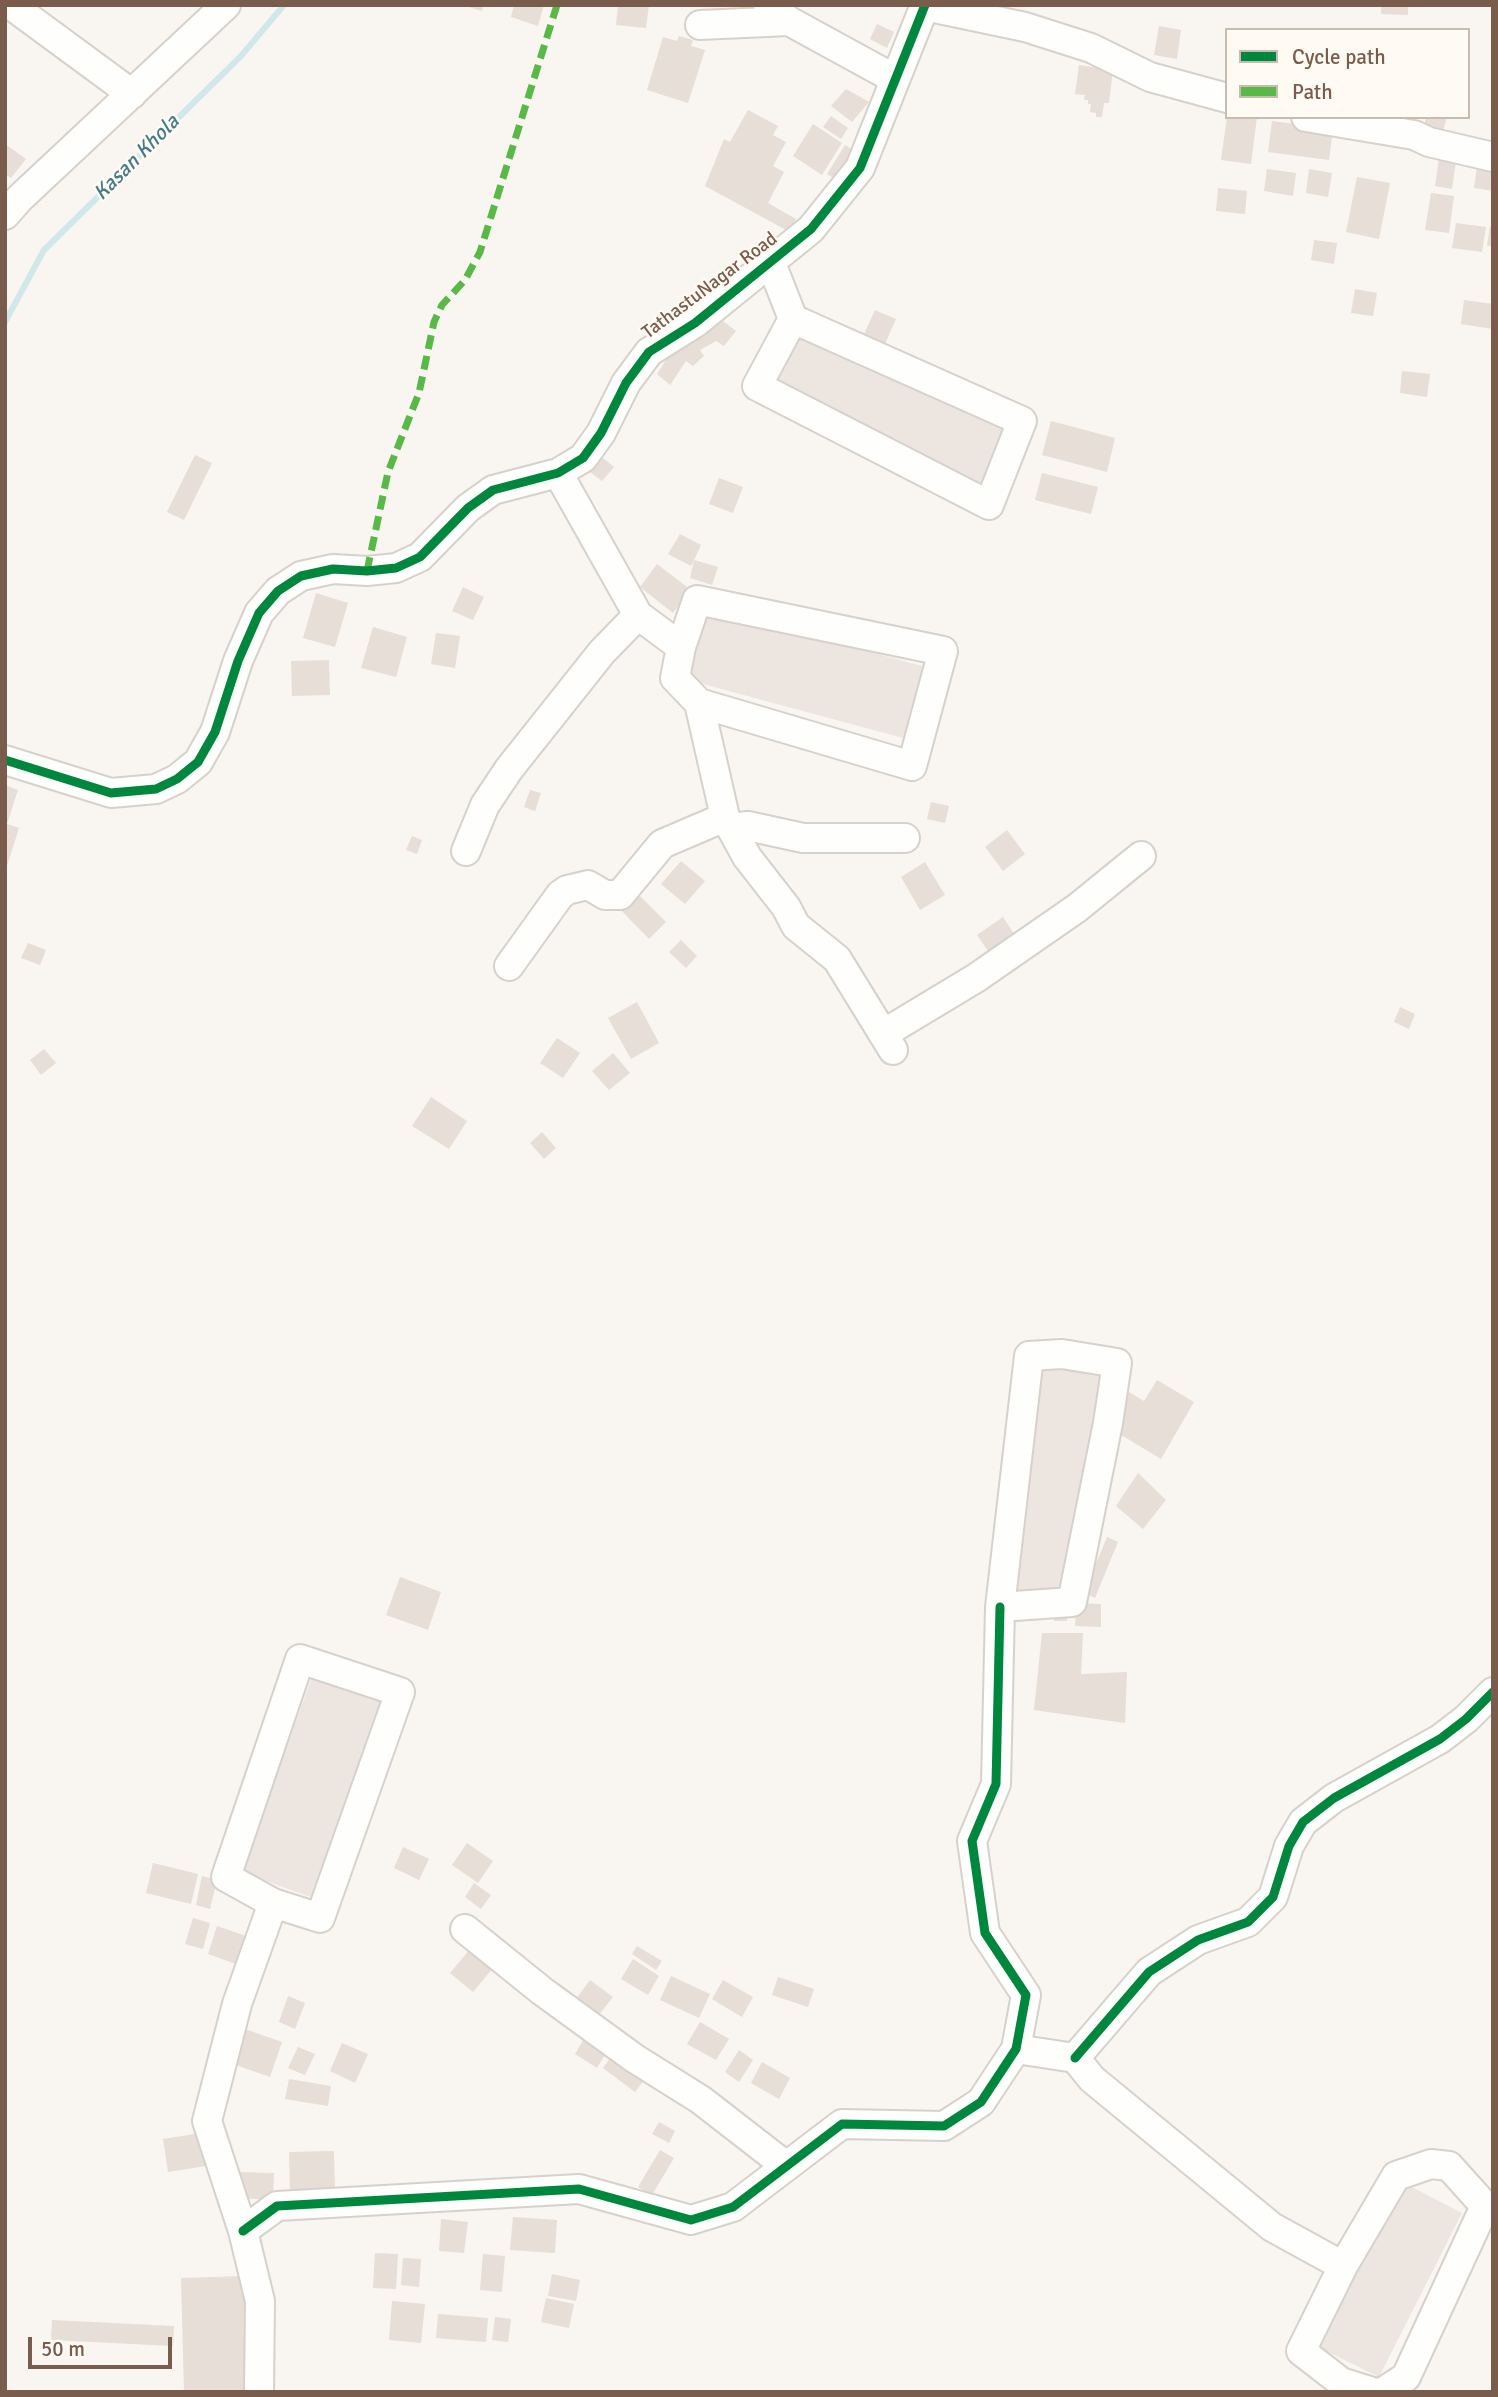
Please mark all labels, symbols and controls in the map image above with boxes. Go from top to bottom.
legend [1225,28,1470,119]
text: Cycle path [1292,44,1386,70]
text: Path [1292,79,1333,105]
water label: Kasan Khola [89,110,185,206]
street label: TathastuNagar Road [638,228,782,344]
scale bar [32,2324,175,2368]
text: 50 m [41,2336,85,2362]

